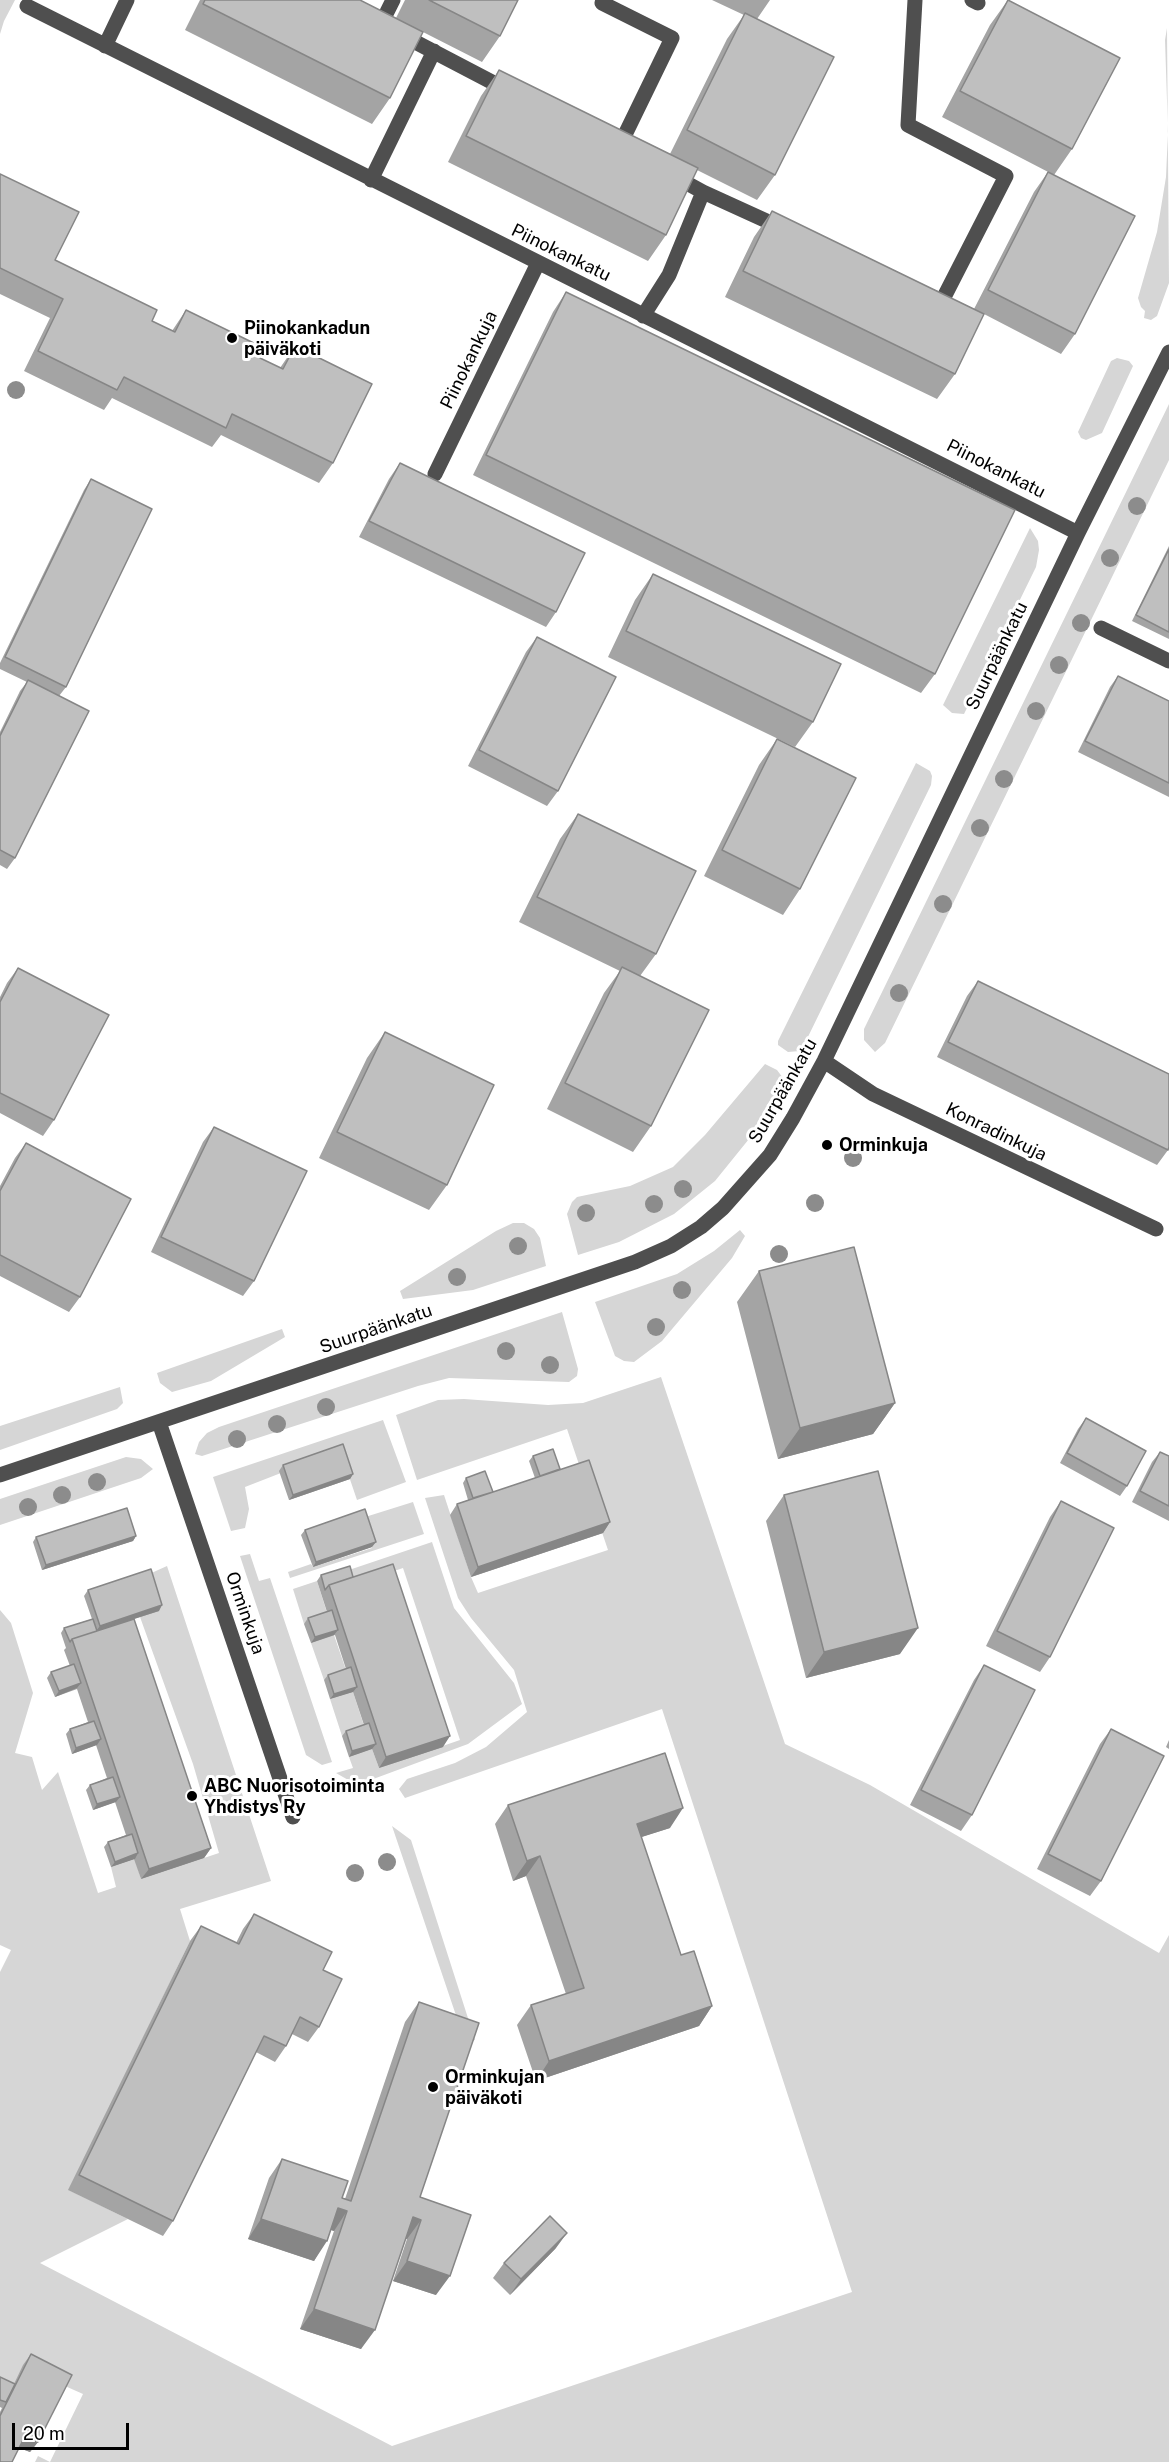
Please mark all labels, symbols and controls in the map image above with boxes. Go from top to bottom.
street label: Piinokankatu [508,220,614,286]
street label: Piinokankuja [436,307,502,413]
place label: Piinokankadun päiväkoti [244,317,370,360]
marker: Piinokankadun päiväkoti [225,331,239,345]
street label: Piinokankatu [943,435,1049,503]
street label: Suurpäänkatu [961,598,1033,714]
street label: Suurpäänkatu [744,1035,822,1147]
street label: Konradinkuja [942,1098,1050,1166]
place label: Orminkuja [839,1134,928,1156]
marker: Orminkuja [820,1138,834,1152]
street label: Suurpäänkatu [317,1300,435,1358]
street label: Orminkuja [221,1569,269,1657]
place label: ABC Nuorisotoiminta Yhdistys Ry [204,1775,385,1818]
marker: ABC Nuorisotoiminta Yhdistys Ry [185,1789,199,1803]
place label: Orminkujan päiväkoti [445,2066,545,2108]
marker: Orminkujan päiväkoti [426,2080,440,2094]
scale bar [15,2411,132,2449]
text: 20 m [23,2423,65,2444]

